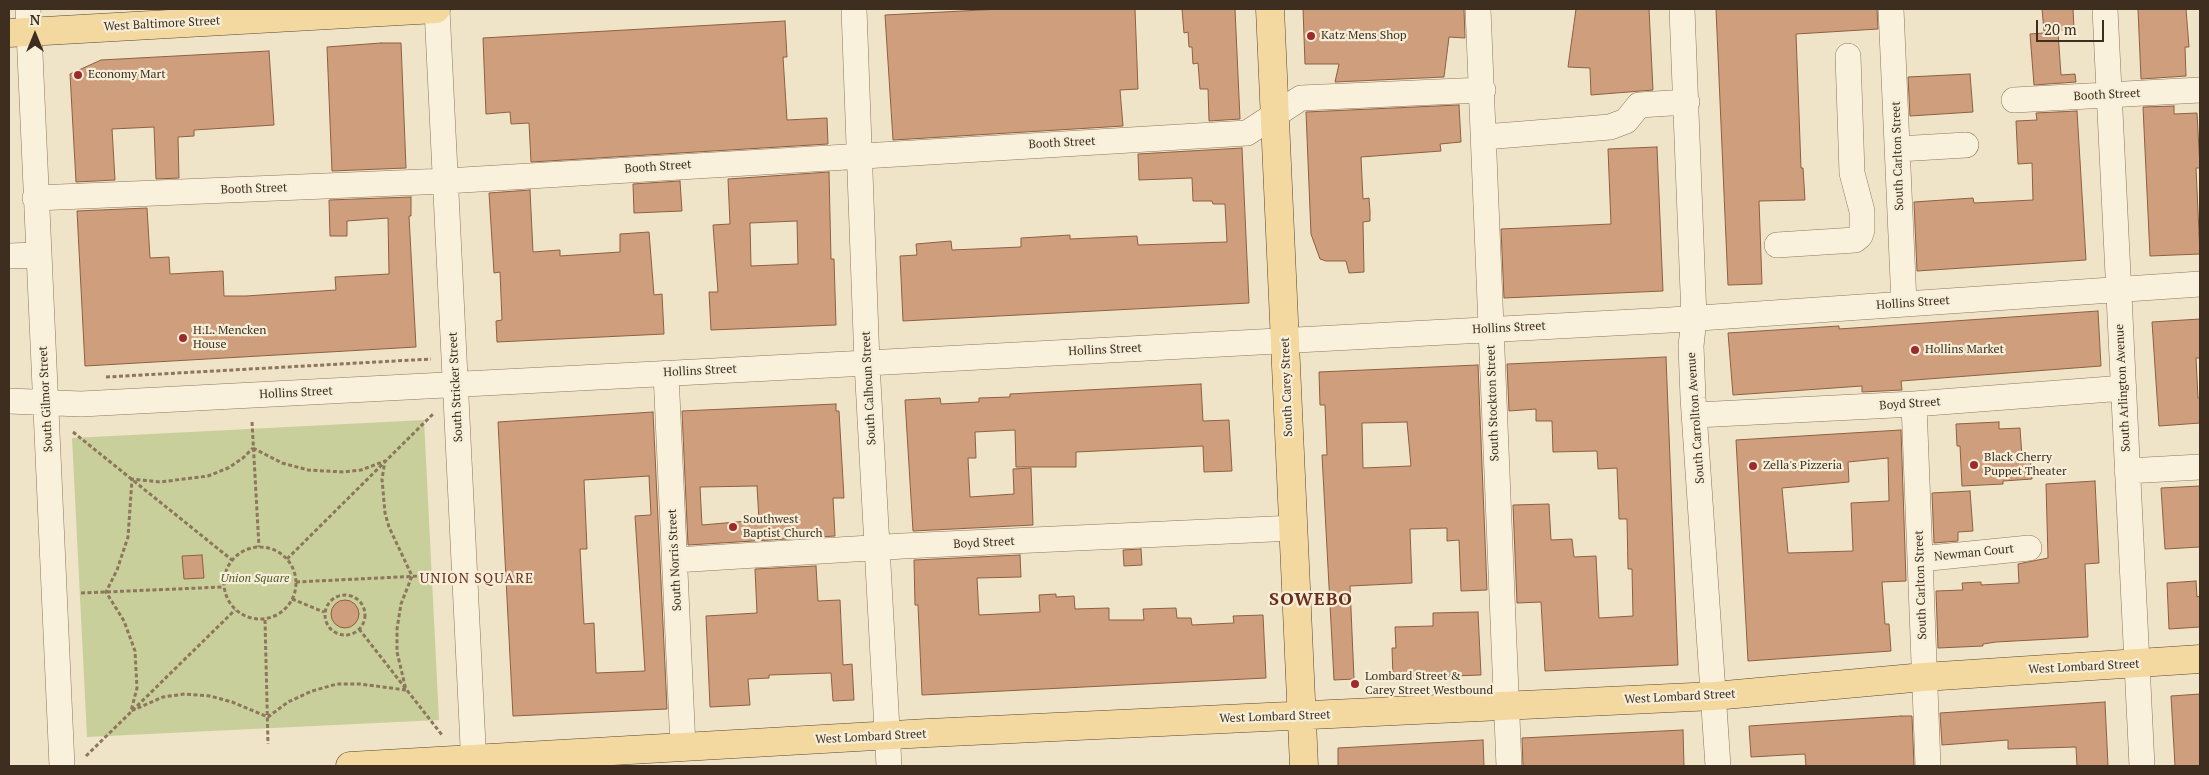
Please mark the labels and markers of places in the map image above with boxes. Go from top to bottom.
place label: Katz Mens Shop [1321,29,1407,43]
marker: Katz Mens Shop [1305,30,1317,42]
place label: Economy Mart [88,68,166,82]
marker: Economy Mart [72,69,84,81]
place label: H.L. Mencken House [193,324,266,352]
marker: H.L. Mencken House [177,332,189,344]
place label: Hollins Market [1925,343,2004,357]
marker: Hollins Market [1909,344,1921,356]
place label: Black Cherry Puppet Theater [1984,451,2067,479]
place label: Zella's Pizzeria [1763,459,1842,473]
marker: Black Cherry Puppet Theater [1968,459,1980,471]
marker: Zella's Pizzeria [1747,460,1759,472]
place label: Southwest Baptist Church [743,513,823,541]
marker: Southwest Baptist Church [727,521,739,533]
place label: Lombard Street & Carey Street Westbound [1365,670,1493,698]
marker: Lombard Street & Carey Street Westbound [1349,678,1361,690]

